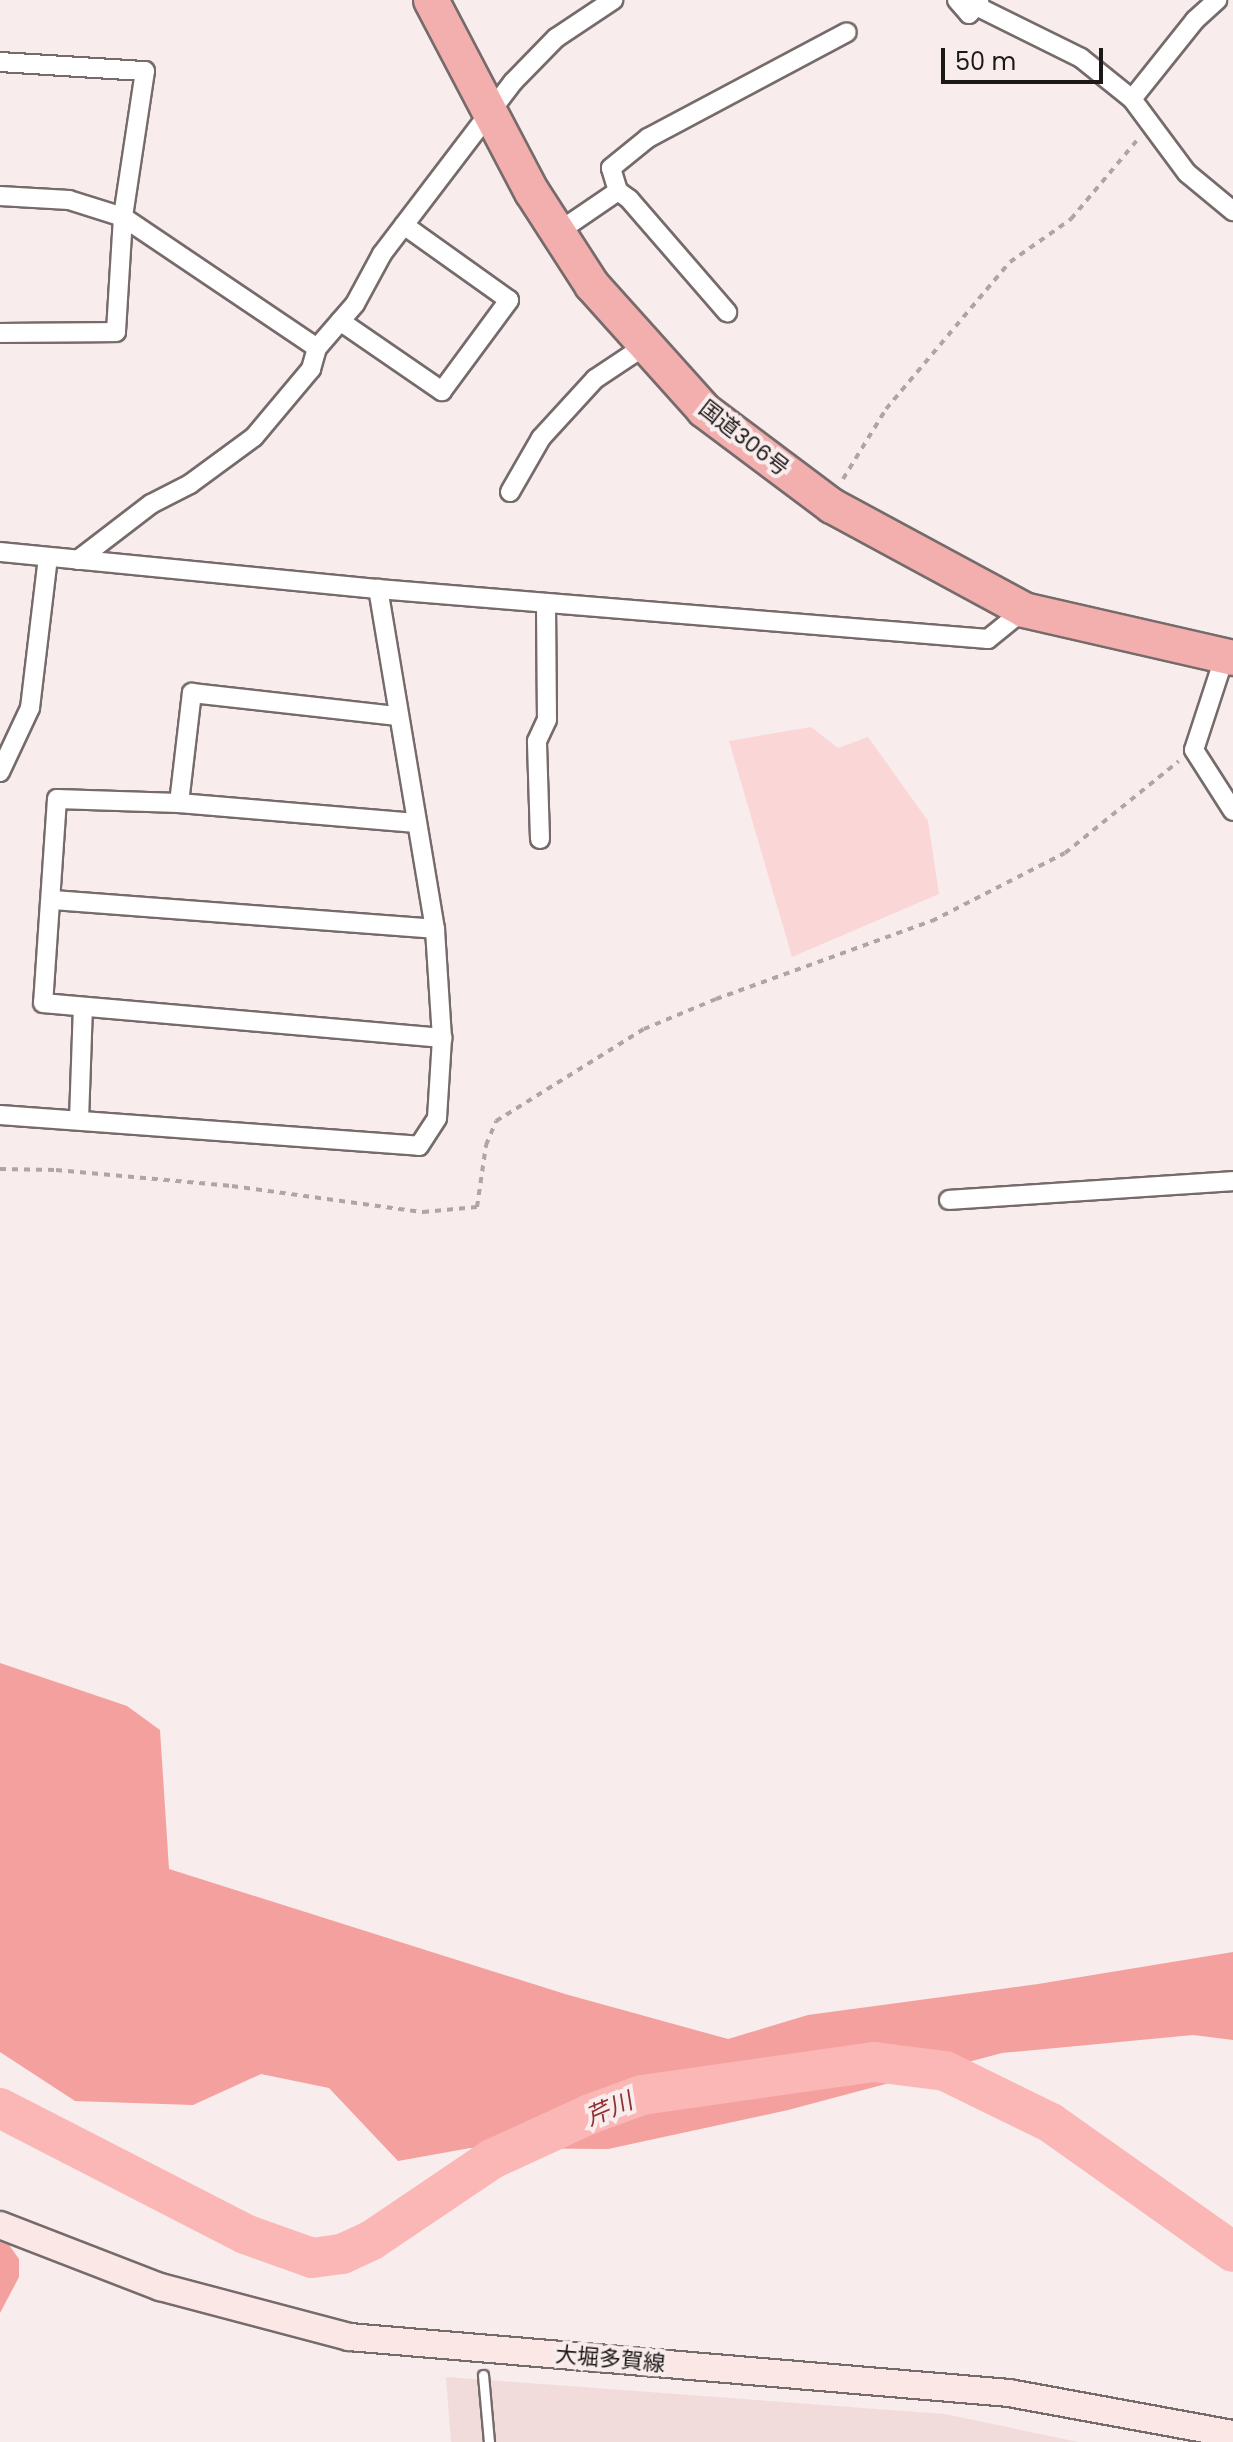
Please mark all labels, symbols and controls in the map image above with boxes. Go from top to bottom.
scale bar [945,32,1107,82]
text: 50 m [955,45,1016,78]
street label: 国道306号 [694,395,794,481]
water label: 芹川 [581,2086,637,2132]
street label: 大堀多賀線 [554,2341,666,2377]

